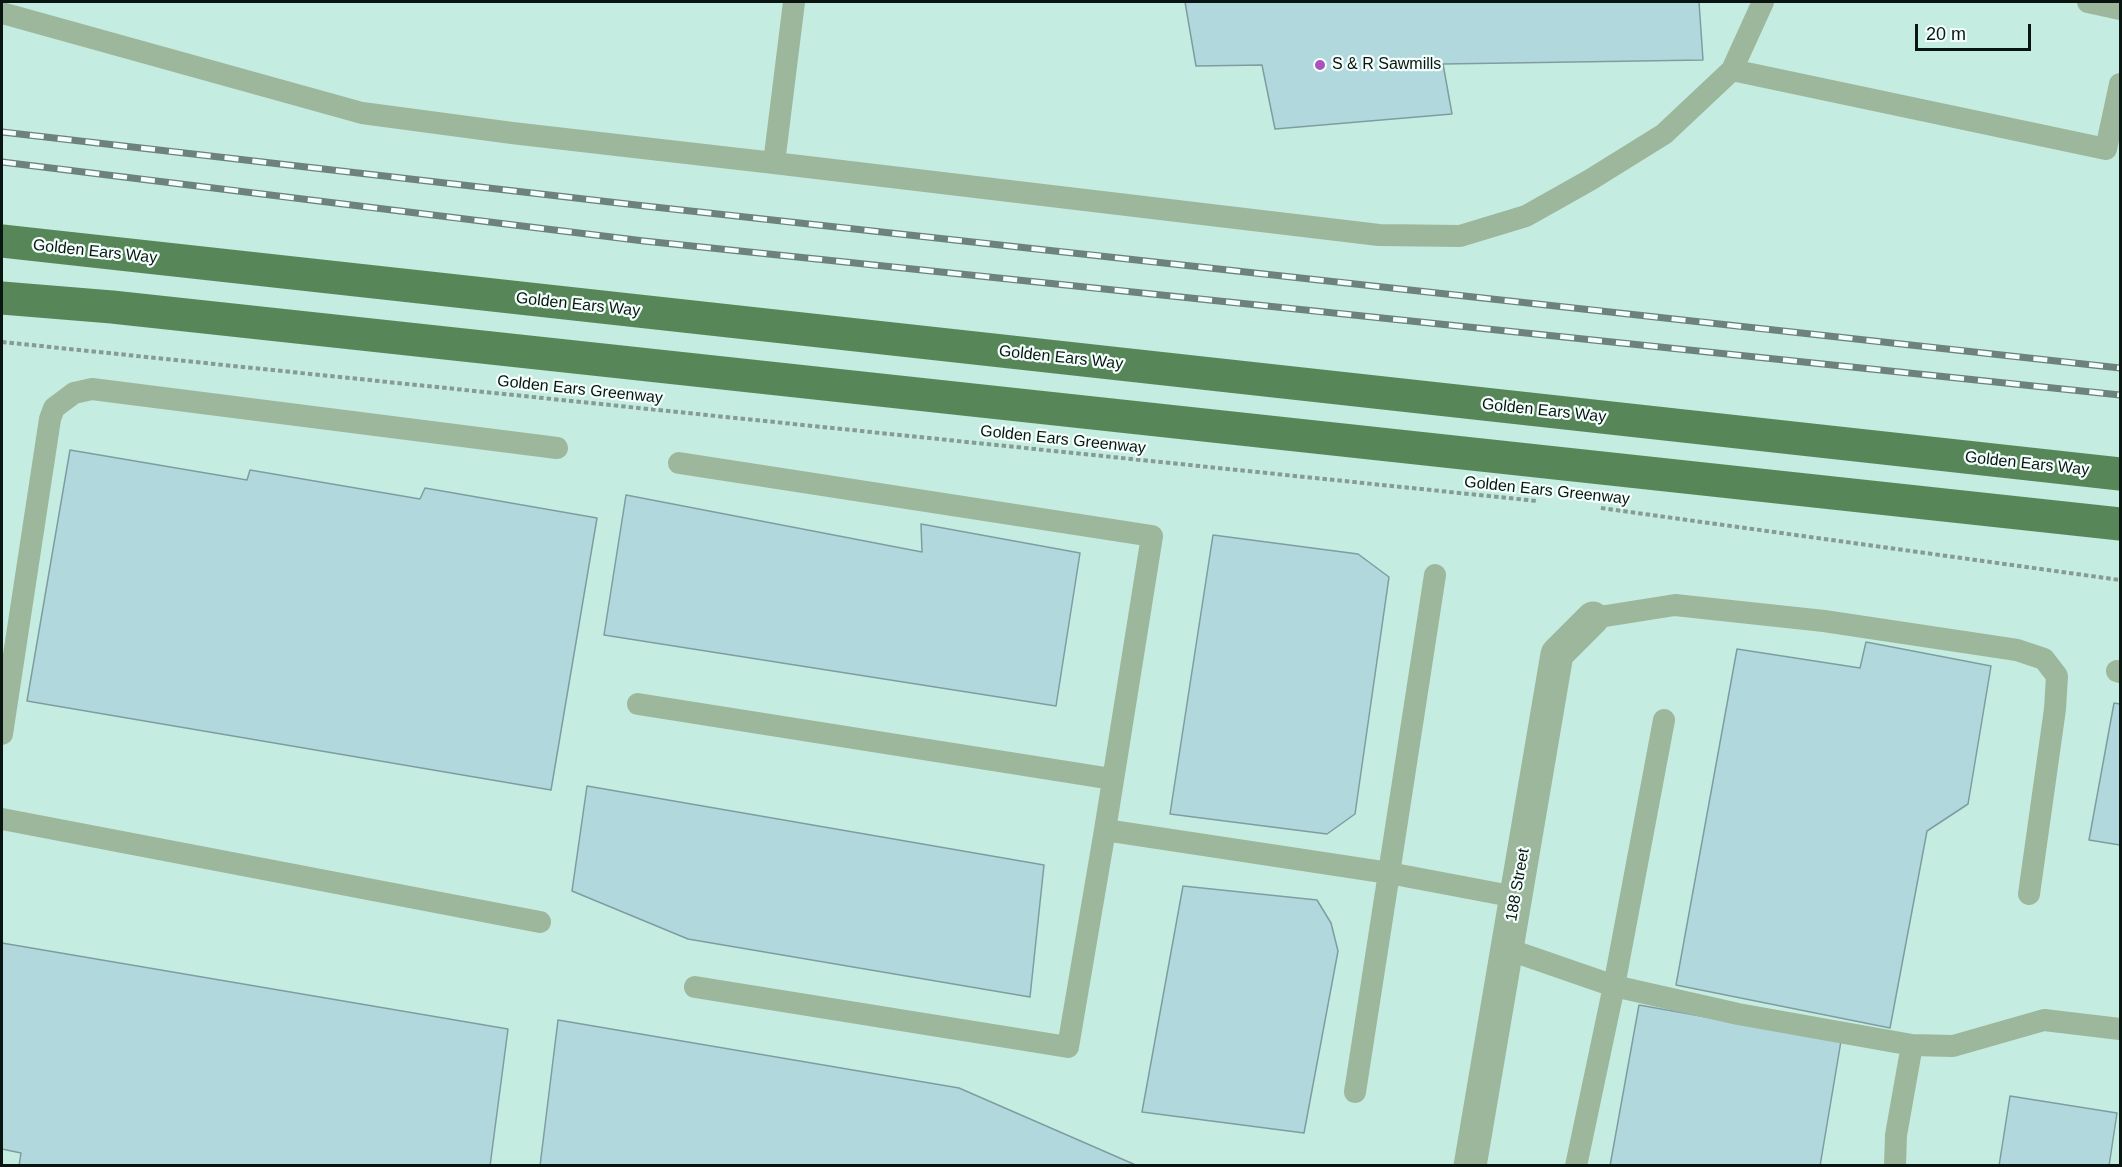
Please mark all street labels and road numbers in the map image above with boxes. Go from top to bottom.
street label: Golden Ears Way [32,236,158,268]
street label: Golden Ears Way [515,289,641,321]
street label: Golden Ears Way [998,342,1124,374]
street label: Golden Ears Greenway [496,372,664,408]
street label: Golden Ears Way [1481,395,1607,427]
street label: Golden Ears Greenway [979,422,1147,458]
street label: Golden Ears Way [1964,448,2090,480]
street label: Golden Ears Greenway [1463,473,1631,509]
street label: 188 Street [1502,847,1534,923]

